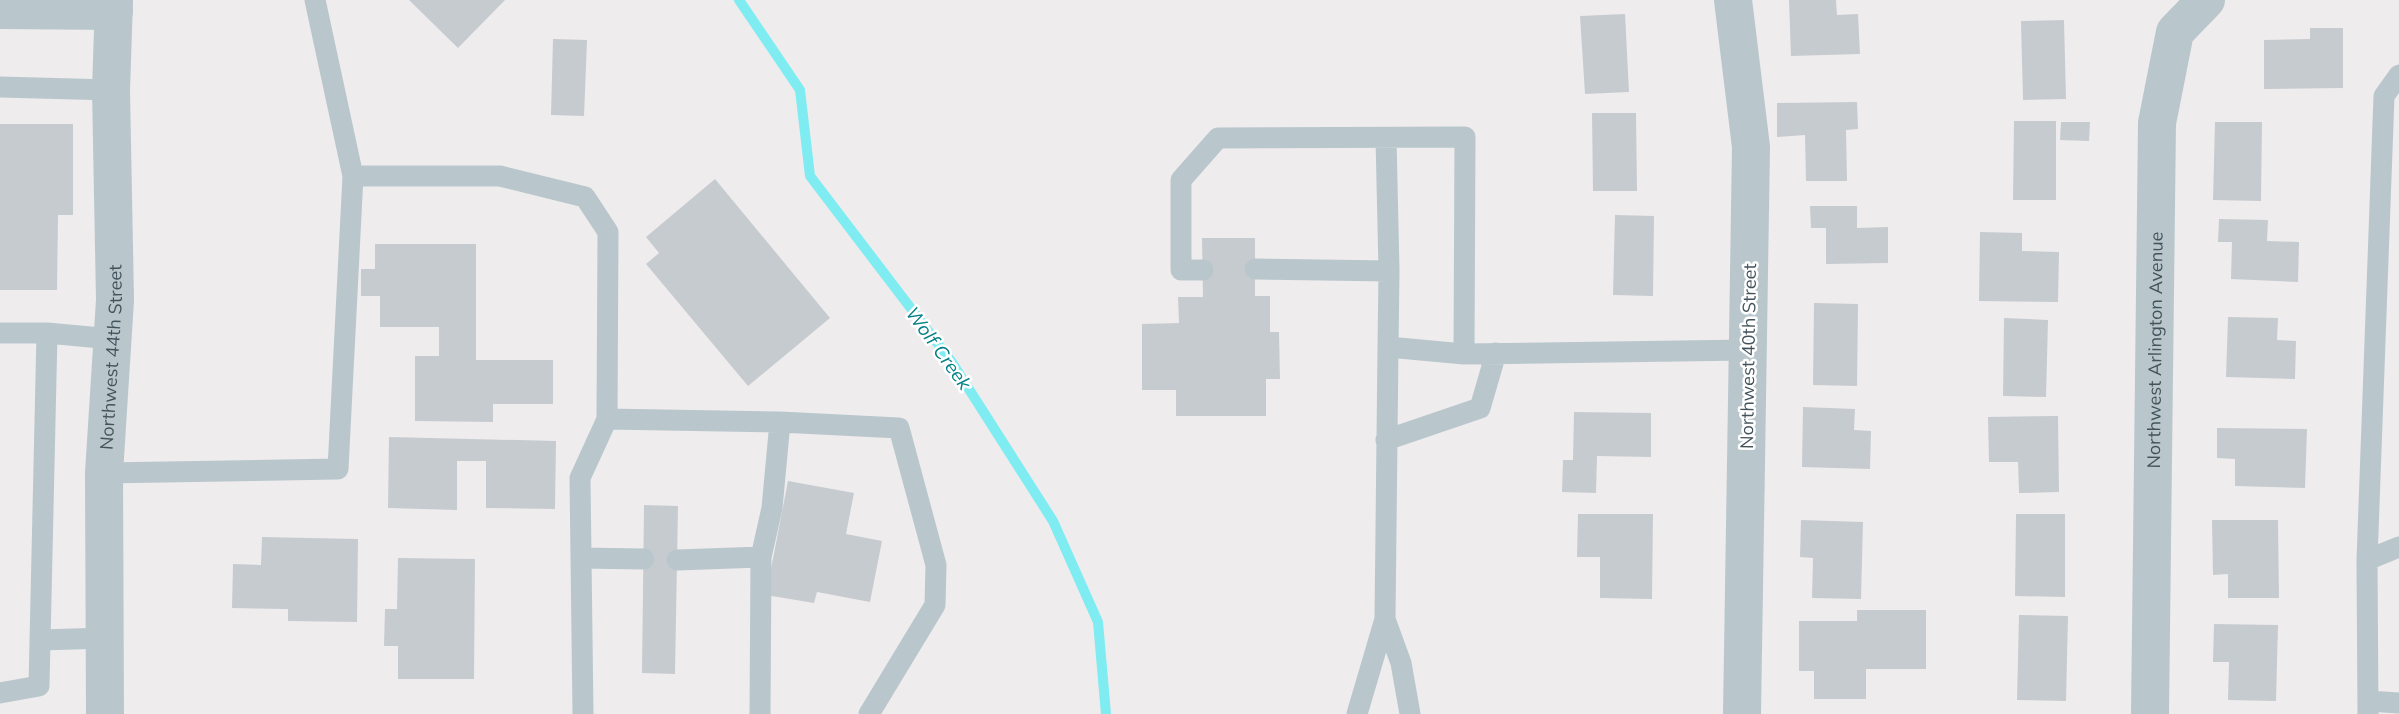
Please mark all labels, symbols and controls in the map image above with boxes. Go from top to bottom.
street label: Northwest Arlington Avenue [2141,231,2167,469]
street label: Northwest 40th Street [1735,263,1761,449]
street label: Northwest 44th Street [94,264,127,451]
water label: Wolf Creek [901,302,978,395]

